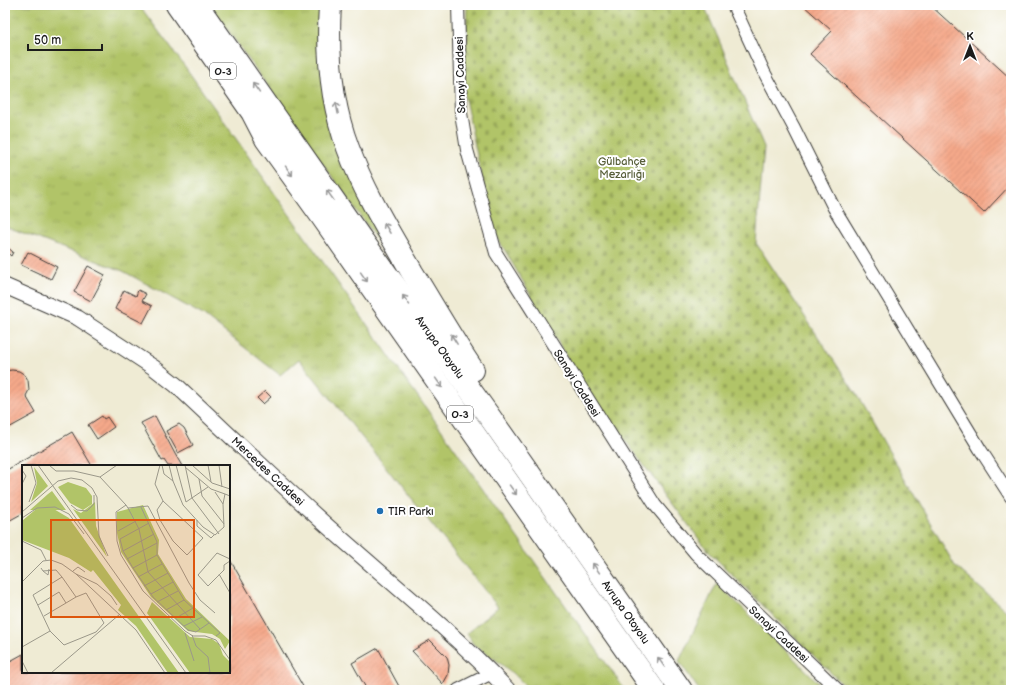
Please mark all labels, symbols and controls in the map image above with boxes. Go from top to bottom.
scale bar [28,26,102,52]
north arrow [950,26,990,66]
text: K [966,30,974,43]
text: 50 m [34,33,61,48]
street label: Sanayi Caddesi [453,36,468,114]
road number: O-3 [210,63,236,79]
one-way arrow [252,83,260,94]
one-way arrow [333,102,341,115]
park label: Gülbahçe Mezarlığı [598,155,646,181]
one-way arrow [285,165,293,176]
one-way arrow [326,189,334,200]
one-way arrow [382,222,390,234]
one-way arrow [360,271,368,282]
one-way arrow [402,295,410,306]
street label: Avrupa Otoyolu [412,313,467,381]
one-way arrow [449,333,457,345]
street label: Sanayi Caddesi [551,347,602,419]
one-way arrow [435,378,443,389]
road number: O-3 [447,406,473,422]
street label: Mercedes Caddesi [229,434,307,508]
inset map [22,465,230,673]
one-way arrow [509,484,517,495]
place label: TIR Parkı [388,505,434,518]
marker: TIR Parkı [375,506,385,516]
one-way arrow [592,563,600,574]
street label: Avrupa Otoyolu [599,578,652,647]
street label: Sanayi Caddesi [746,603,811,665]
one-way arrow [657,657,665,668]

